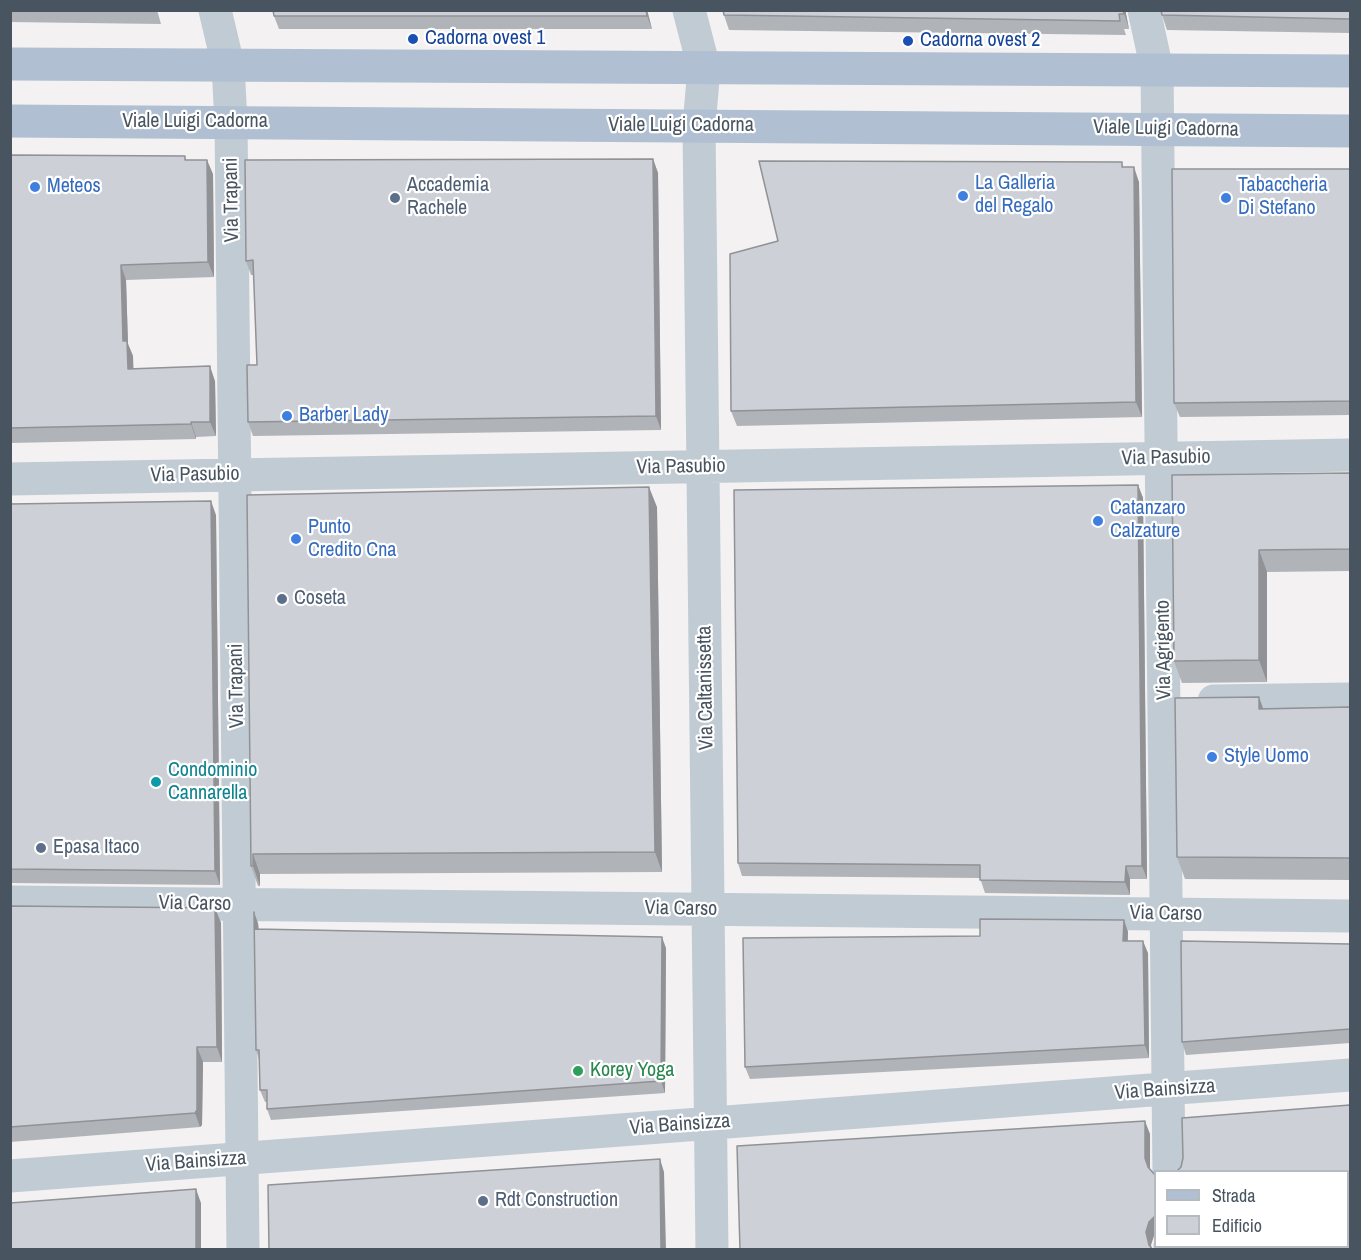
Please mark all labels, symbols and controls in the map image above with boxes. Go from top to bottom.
place label: Cadorna ovest 1 [425,27,545,51]
place label: Cadorna ovest 2 [920,29,1040,53]
marker: Cadorna ovest 1 [406,32,420,46]
marker: Cadorna ovest 2 [901,34,915,48]
street label: Viale Luigi Cadorna [122,110,268,134]
street label: Viale Luigi Cadorna [608,114,754,138]
street label: Viale Luigi Cadorna [1093,116,1239,142]
street label: Via Trapani [219,157,245,243]
place label: La Galleria del Regalo [975,172,1055,219]
place label: Accademia Rachele [407,174,489,221]
place label: Tabaccheria Di Stefano [1238,174,1328,221]
place label: Meteos [47,175,101,199]
marker: Meteos [28,180,42,194]
marker: La Galleria del Regalo [956,189,970,203]
marker: Accademia Rachele [388,191,402,205]
marker: Tabaccheria Di Stefano [1219,191,1233,205]
place label: Barber Lady [299,404,388,428]
marker: Barber Lady [280,409,294,423]
street label: Via Pasubio [1121,445,1211,471]
street label: Via Pasubio [636,454,726,480]
street label: Via Pasubio [150,462,240,488]
place label: Catanzaro Calzature [1110,497,1186,544]
marker: Catanzaro Calzature [1091,514,1105,528]
place label: Punto Credito Cna [308,516,396,563]
marker: Punto Credito Cna [289,532,303,546]
place label: Coseta [294,587,346,611]
marker: Coseta [275,592,289,606]
street label: Via Agrigento [1151,600,1177,700]
street label: Via Caltanissetta [693,625,719,751]
street label: Via Trapani [224,643,250,729]
place label: Style Uomo [1224,745,1309,769]
marker: Style Uomo [1205,750,1219,764]
place label: Condominio Cannarella [168,759,257,806]
marker: Condominio Cannarella [149,775,163,789]
place label: Epasa Itaco [53,836,140,860]
marker: Epasa Itaco [34,841,48,855]
street label: Via Carso [158,891,232,917]
street label: Via Carso [644,896,718,922]
street label: Via Carso [1129,901,1203,927]
place label: Korey Yoga [590,1059,674,1083]
marker: Korey Yoga [571,1064,585,1078]
street label: Via Bainsizza [1114,1075,1216,1105]
street label: Via Bainsizza [629,1110,731,1140]
street label: Via Bainsizza [145,1147,247,1177]
legend [1154,1170,1349,1248]
text: Strada [1212,1183,1256,1208]
place label: Rdt Construction [495,1189,618,1213]
marker: Rdt Construction [476,1194,490,1208]
text: Edificio [1212,1213,1262,1238]

